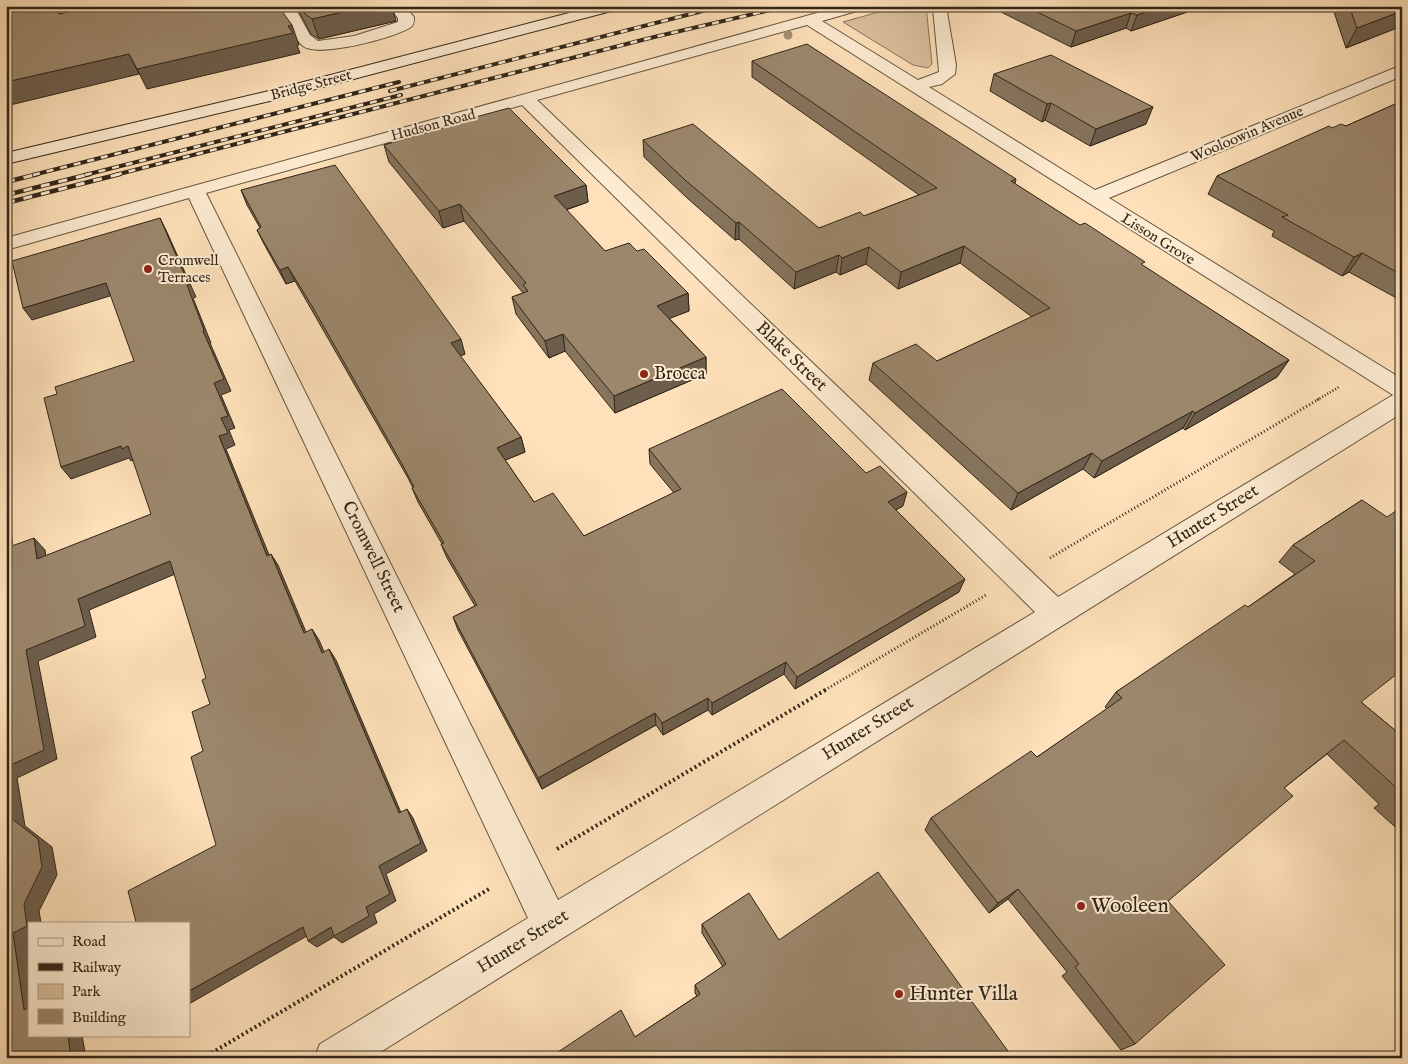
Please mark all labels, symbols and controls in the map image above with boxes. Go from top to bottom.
street label: Bridge Street [268,65,354,105]
street label: Wooloowin Avenue [1188,102,1306,166]
street label: Hudson Road [389,104,478,145]
street label: Lisson Grove [1118,209,1198,269]
place label: Cromwell Terraces [158,251,219,287]
marker: Cromwell Terraces [142,263,154,275]
street label: Blake Street [750,317,832,397]
place label: Brocca [654,363,706,386]
marker: Brocca [638,368,650,380]
street label: Hunter Street [1163,480,1263,554]
street label: Cromwell Street [336,497,410,617]
street label: Hunter Street [818,692,918,766]
place label: Wooleen [1091,893,1169,920]
marker: Wooleen [1075,900,1087,912]
street label: Hunter Street [473,905,573,979]
legend [28,922,190,1036]
text: Road [72,932,107,951]
text: Railway [72,958,122,977]
place label: Hunter Villa [909,981,1019,1008]
text: Park [72,982,102,1001]
marker: Hunter Villa [893,988,905,1000]
text: Building [72,1008,127,1027]

